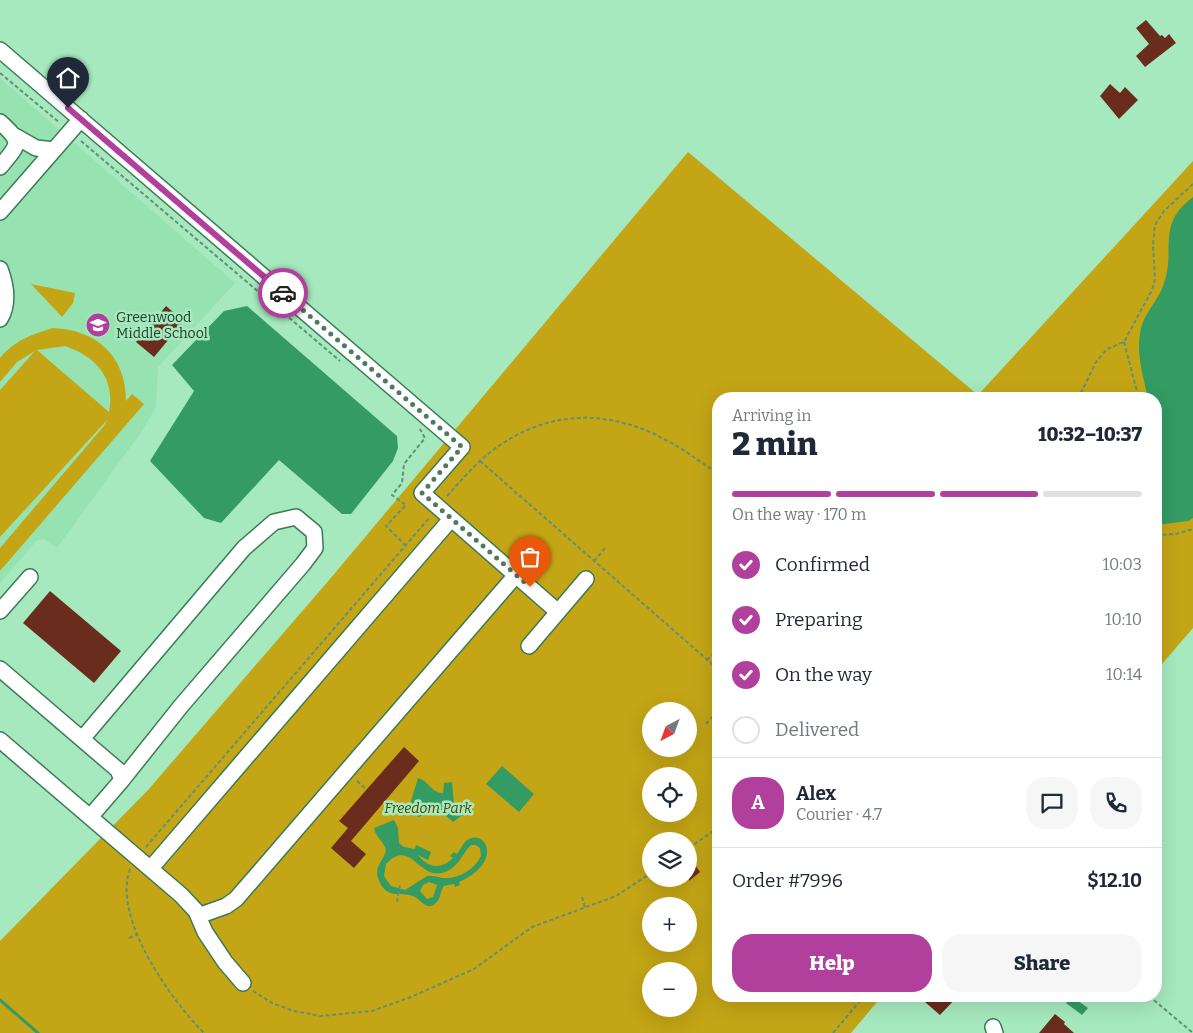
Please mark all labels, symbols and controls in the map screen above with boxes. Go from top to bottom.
pin [47,57,89,108]
icon: home [54,64,82,92]
courier [258,268,308,318]
icon: car [269,279,297,307]
place label: Greenwood Middle School [116,309,208,342]
school or university icon: Greenwood Middle School [85,312,111,338]
text: Arriving in [732,406,811,425]
text: 10:32–10:37 [1038,423,1142,446]
text: 2 min [732,425,818,463]
text: On the way · 170 m [732,505,866,524]
pin [509,536,551,587]
icon: bag [516,543,544,571]
icon: check [732,551,760,579]
text: Confirmed [775,553,870,576]
text: 10:03 [1102,555,1142,574]
icon: check [732,606,760,634]
text: Preparing [775,608,863,631]
text: 10:10 [1105,610,1142,629]
icon: check [732,661,760,689]
text: On the way [775,663,872,686]
text: 10:14 [1106,665,1142,684]
north arrow [642,702,698,758]
map controls [642,702,697,1017]
text: Delivered [775,718,859,741]
button: locate [642,767,697,822]
button: chat [1026,777,1078,829]
button: phone [1090,777,1142,829]
text: Alex [796,782,836,805]
text: A [751,791,765,814]
park label: Freedom Park [384,800,472,817]
text: Courier · 4.7 [796,805,882,824]
button: layers [642,832,697,887]
text: Order #7996 [732,869,843,892]
text: $12.10 [1087,869,1142,892]
button: + [642,897,697,952]
button: Help [732,934,932,992]
button: Share [942,934,1142,992]
button: − [642,962,697,1017]

